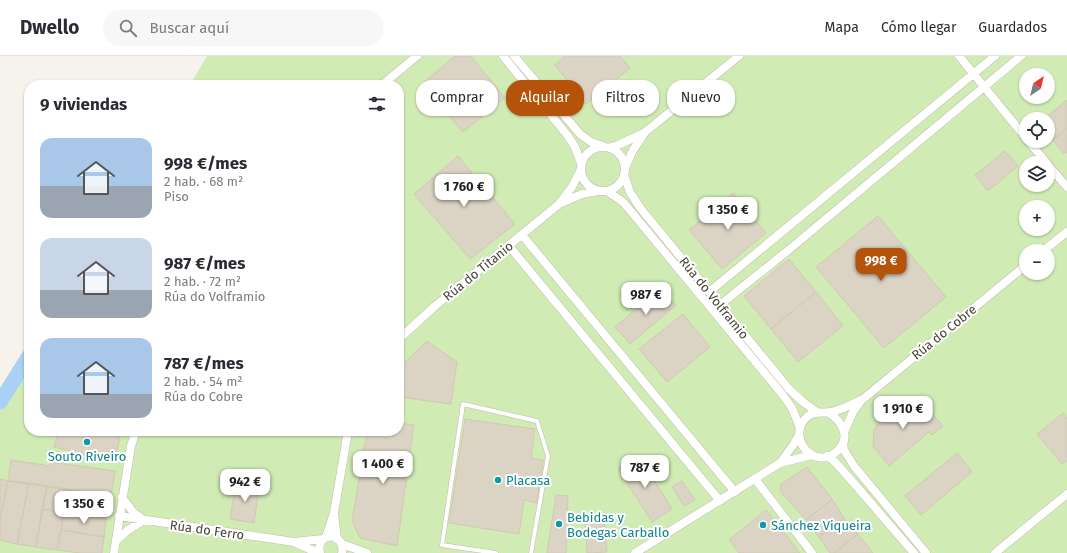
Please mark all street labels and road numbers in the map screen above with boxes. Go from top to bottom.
street label: Rúa do Titanio [440,238,516,304]
street label: Rúa do Volframio [676,254,752,342]
street label: Rúa do Cobre [909,301,979,363]
street label: Rúa do Ferro [169,517,245,543]

